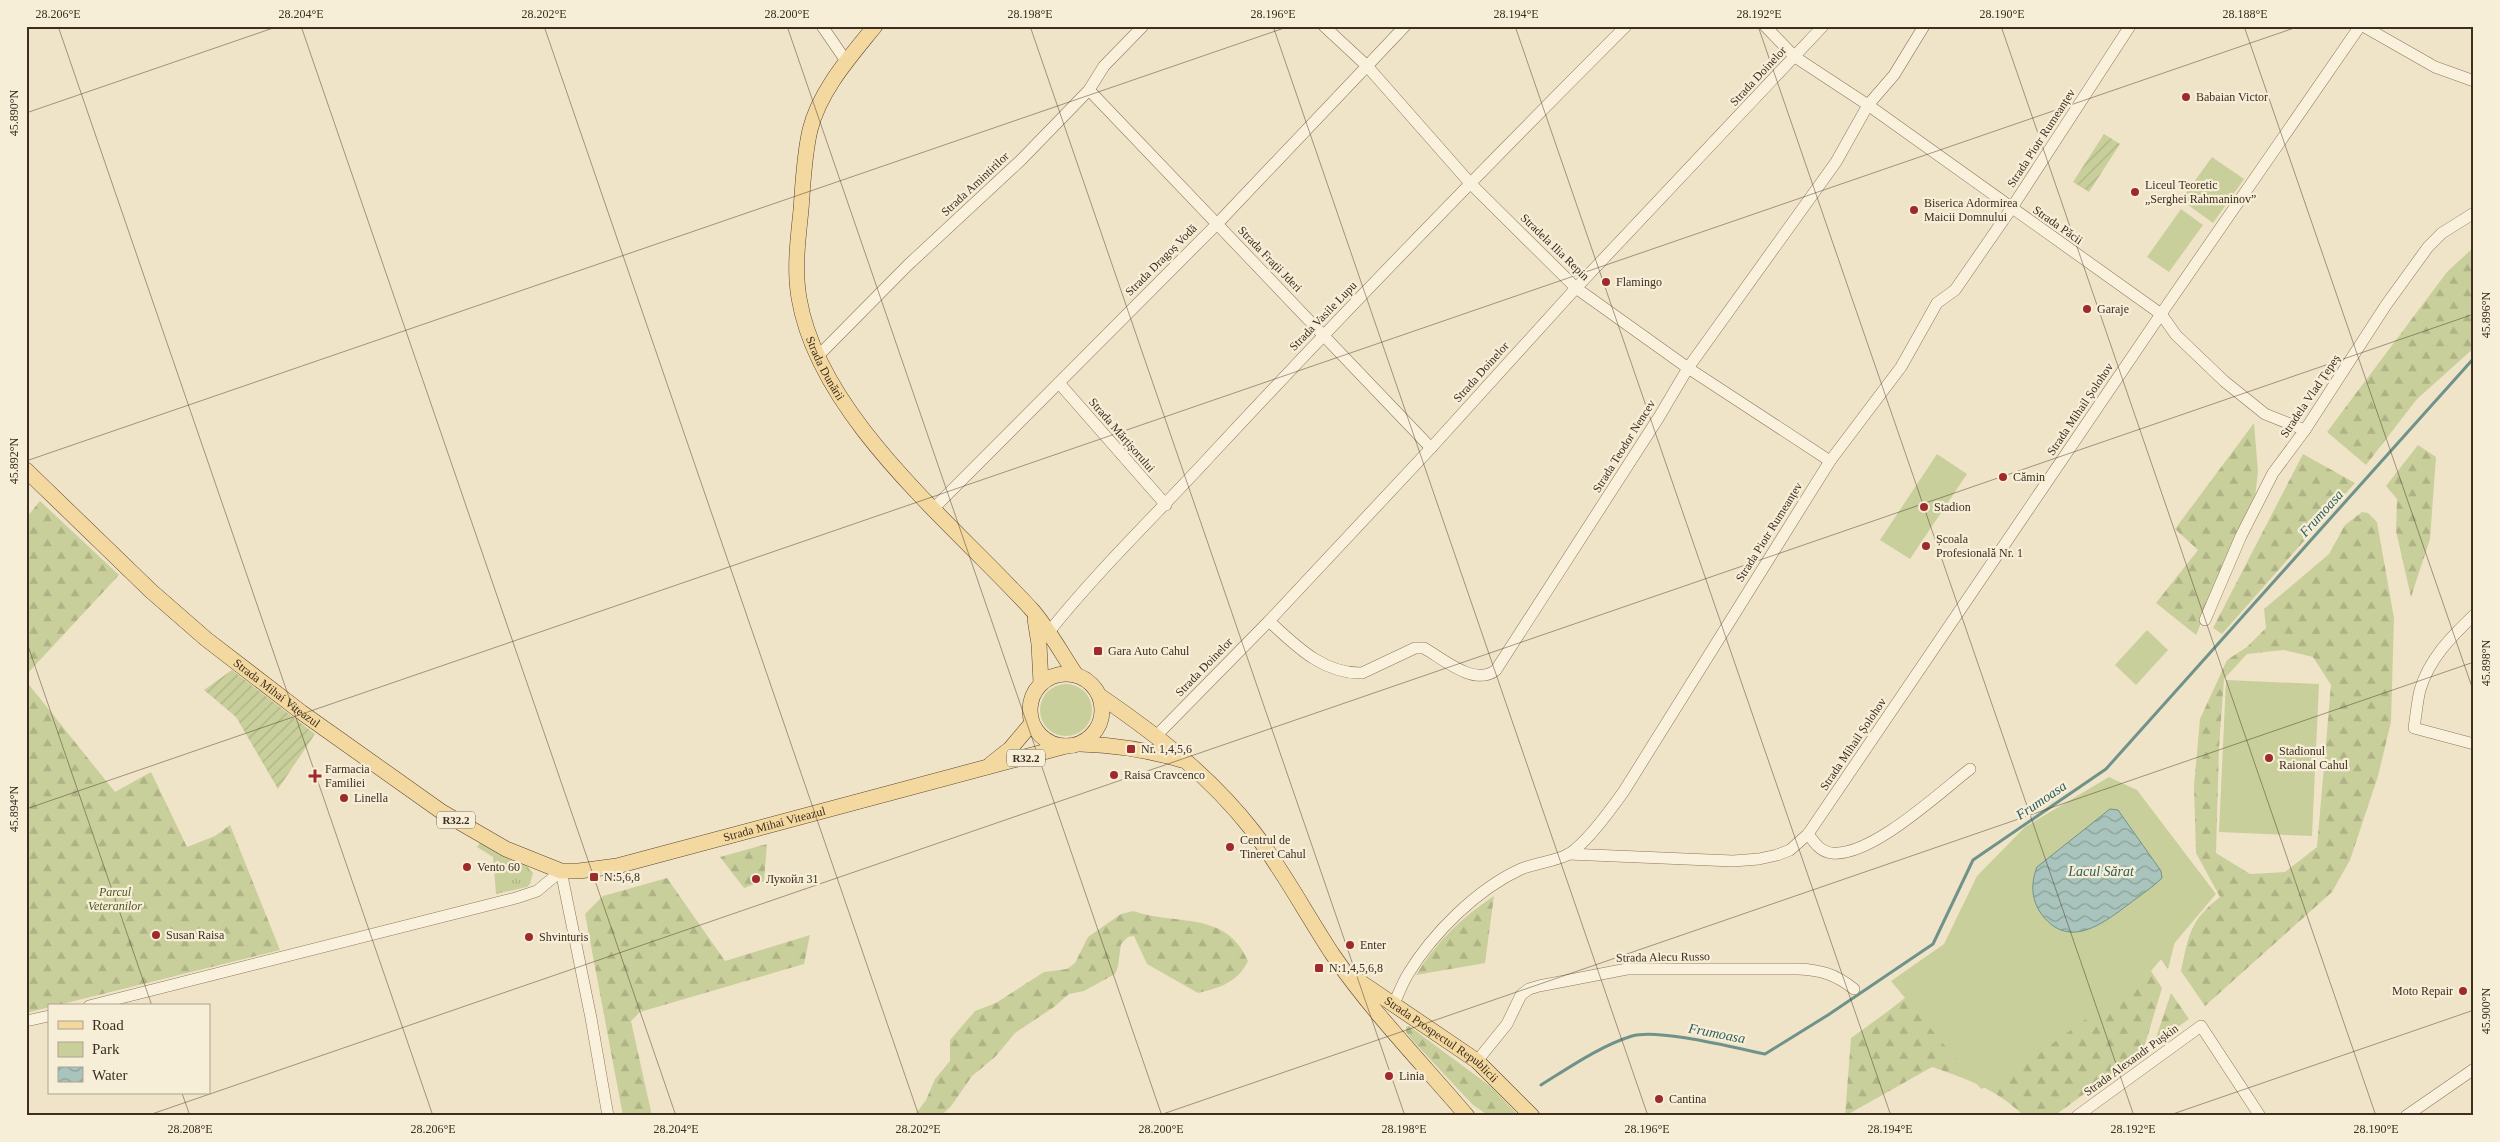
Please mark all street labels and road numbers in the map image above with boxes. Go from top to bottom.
street label: Strada Doinelor [1727,43,1789,109]
street label: Strada Piotr Rumeanțev [2004,86,2078,190]
street label: Strada Amintirilor [938,149,1012,219]
street label: Strada Păcii [2030,203,2086,248]
street label: Stradela Ilia Repin [1518,211,1592,283]
street label: Strada Dragoș Vodă [1122,221,1200,299]
street label: Strada Frații Jderi [1235,223,1305,295]
street label: Strada Vasile Lupu [1286,278,1360,354]
street label: Strada Dunării [803,334,848,404]
street label: Strada Doinelor [1450,339,1512,405]
street label: Stradela Vlad Țepeş [2277,352,2343,440]
street label: Strada Mihail Șolohov [2044,360,2116,458]
street label: Strada Mărțișorului [1086,395,1158,475]
street label: Strada Teodor Nencev [1590,397,1658,495]
street label: Strada Piotr Rumeanțev [1733,480,1805,584]
street label: Strada Doinelor [1172,635,1236,699]
street label: Strada Mihai Viteazul [231,656,323,731]
street label: Strada Mihail Șolohov [1817,695,1889,793]
road number: R32.2 [1007,750,1045,766]
street label: Strada Mihai Viteazul [722,803,828,844]
road number: R32.2 [437,812,475,828]
street label: Strada Alecu Russo [1616,949,1710,965]
street label: Strada Prospectul Republicii [1382,993,1502,1086]
street label: Strada Alexandr Pușkin [2081,1021,2181,1099]

